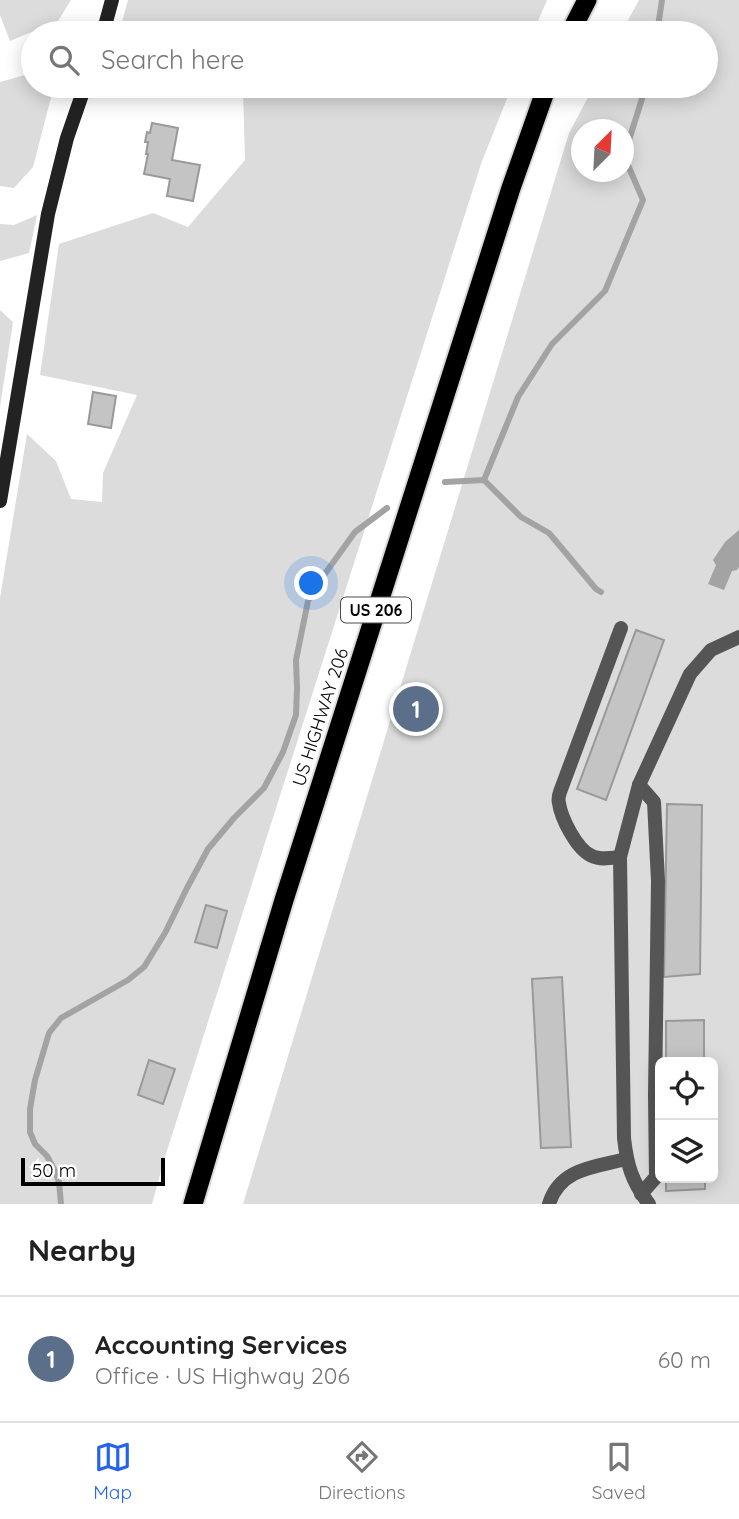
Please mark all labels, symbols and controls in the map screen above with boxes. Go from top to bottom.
search box [21,21,718,98]
icon: search [45,41,83,79]
text: Search here [101,43,245,76]
north arrow [571,119,634,182]
your location [294,566,328,600]
road number: US 206 [341,597,411,622]
street label: US HIGHWAY 206 [287,645,353,789]
pin: 1 [393,683,439,735]
map controls [655,1057,718,1183]
button: locate [655,1057,718,1120]
button: layers [655,1120,718,1183]
scale bar [21,1155,164,1187]
text: 50 m [32,1158,76,1182]
text: Nearby [28,1231,136,1269]
text: Accounting Services [95,1328,347,1361]
text: 1 [47,1345,55,1374]
text: 60 m [658,1345,711,1374]
text: Office · US Highway 206 [95,1361,350,1390]
tab: Map [93,1438,132,1504]
tab: Directions [318,1438,405,1504]
tab: Saved [592,1438,646,1504]

